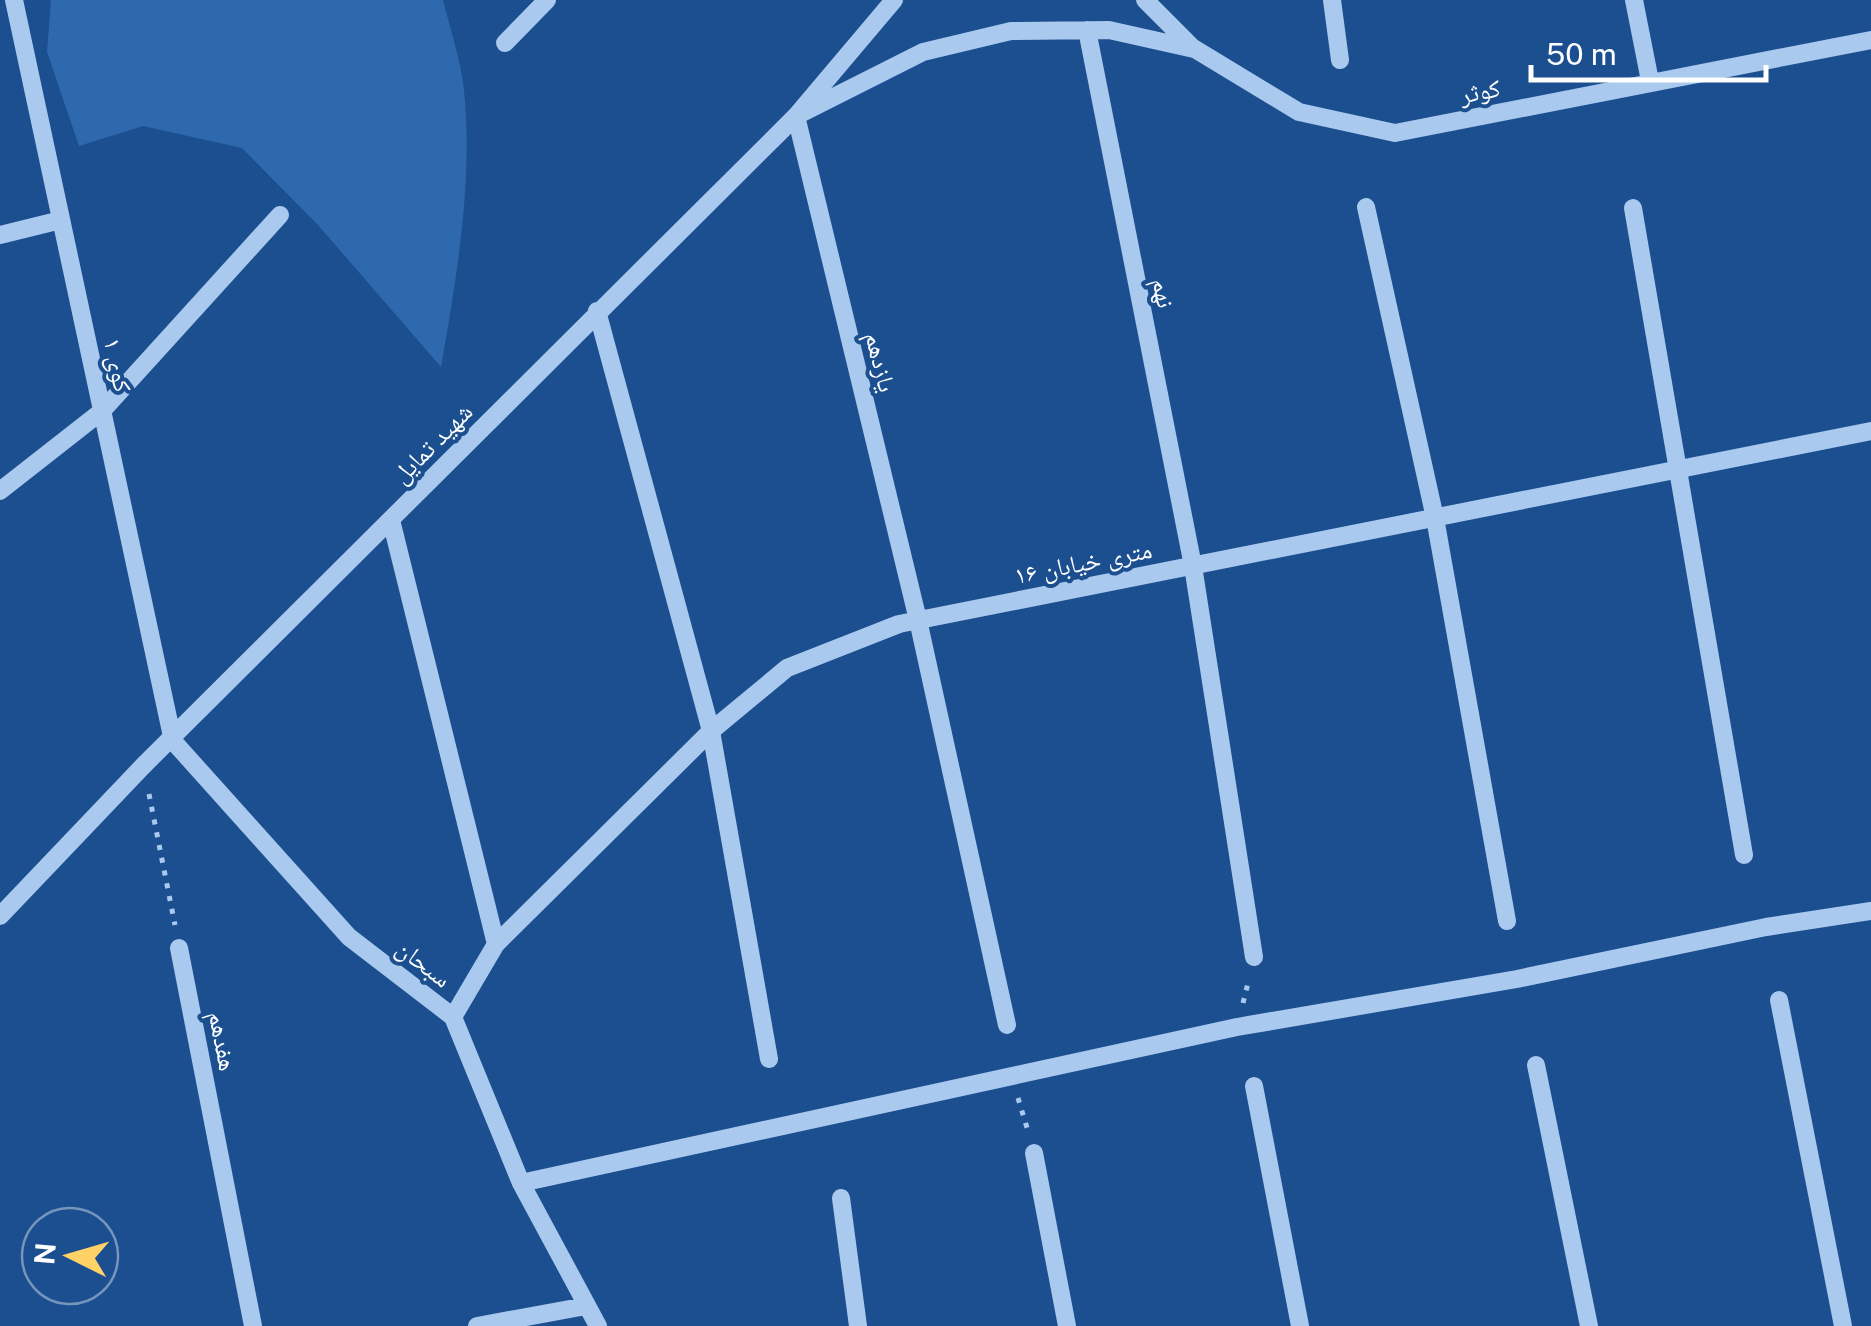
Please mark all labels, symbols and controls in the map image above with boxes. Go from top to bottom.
scale bar [1531,20,1766,82]
text: 50 m [1546,36,1617,72]
street label: کوثر [1456,72,1503,110]
street label: نهم [1144,276,1182,311]
street label: یازدهم [857,329,903,396]
street label: کوی ۱ [97,335,138,395]
street label: شهید تمایل [386,397,479,490]
street label: ۱۶ متری خیابان [1012,534,1155,591]
street label: سبحان [390,932,457,995]
street label: هفدهم [201,1009,243,1074]
north arrow [20,1206,120,1306]
text: N [27,1241,62,1266]

